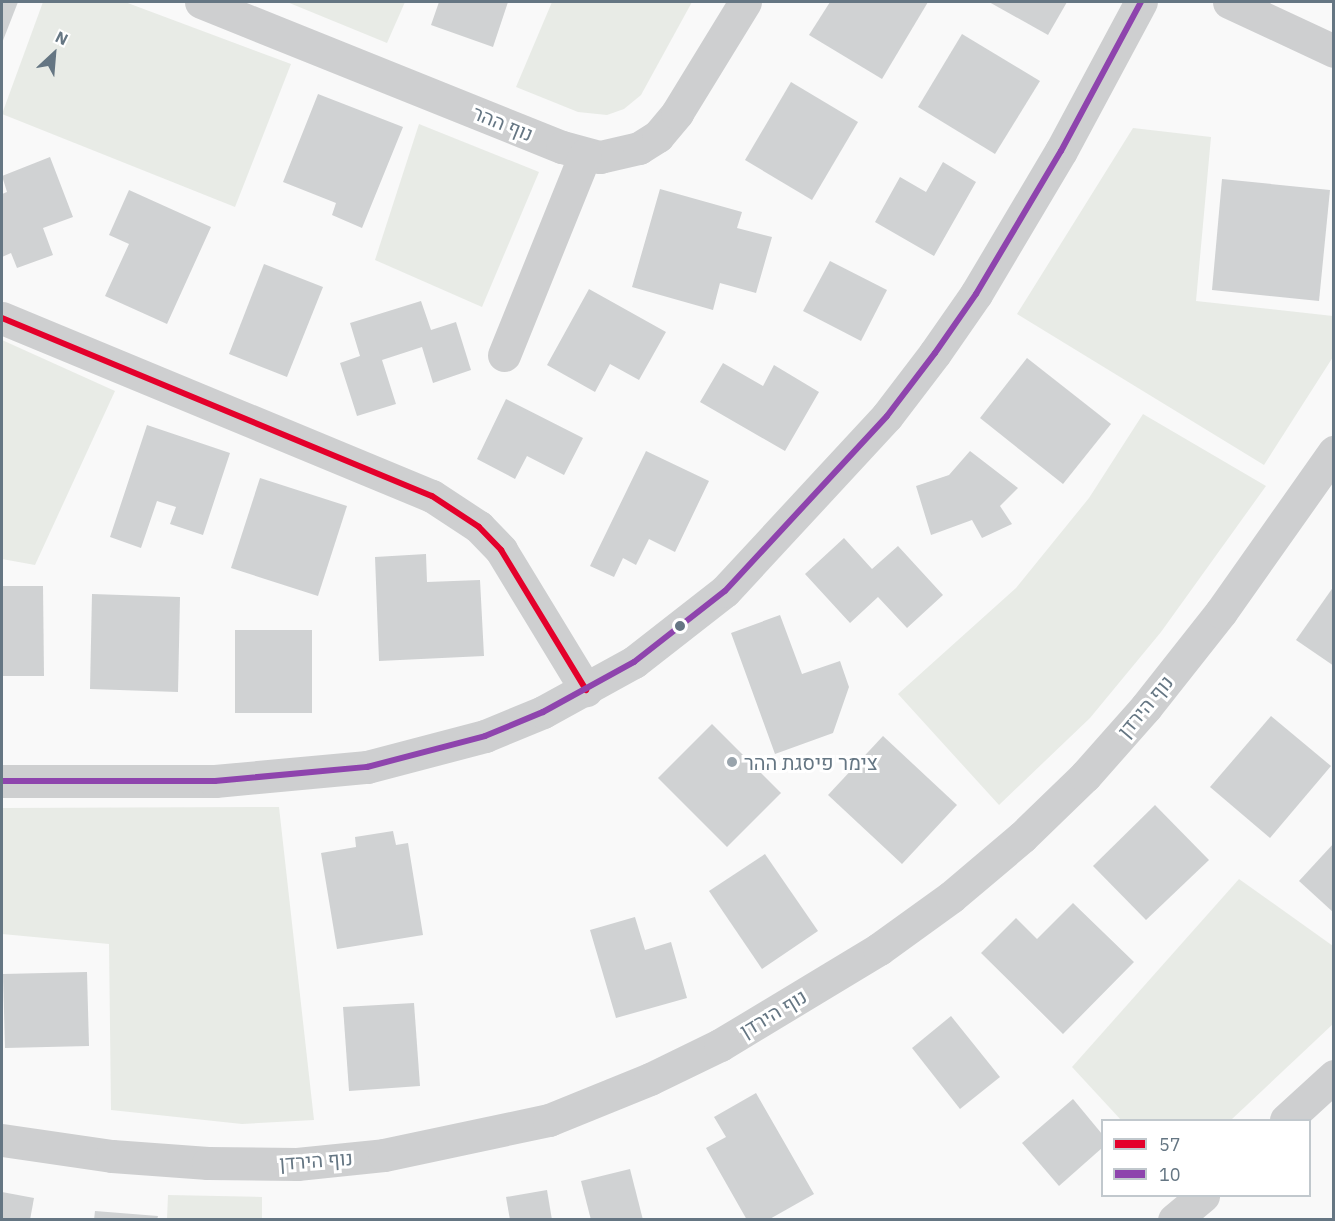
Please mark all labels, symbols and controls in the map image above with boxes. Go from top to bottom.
north arrow [24,24,84,84]
text: N [52,26,71,49]
street label: נוף ההר [469,100,537,146]
unlabelled marker [674,620,686,632]
street label: נוף הירדן [1112,670,1178,742]
place label: צימר פיסגת ההר [744,750,878,774]
marker: צימר פיסגת ההר [725,755,739,769]
street label: נוף הירדן [735,984,811,1042]
legend [1101,1119,1311,1197]
text: 57 [1159,1133,1181,1156]
street label: נוף הירדן [278,1145,354,1175]
text: 10 [1159,1163,1181,1186]

